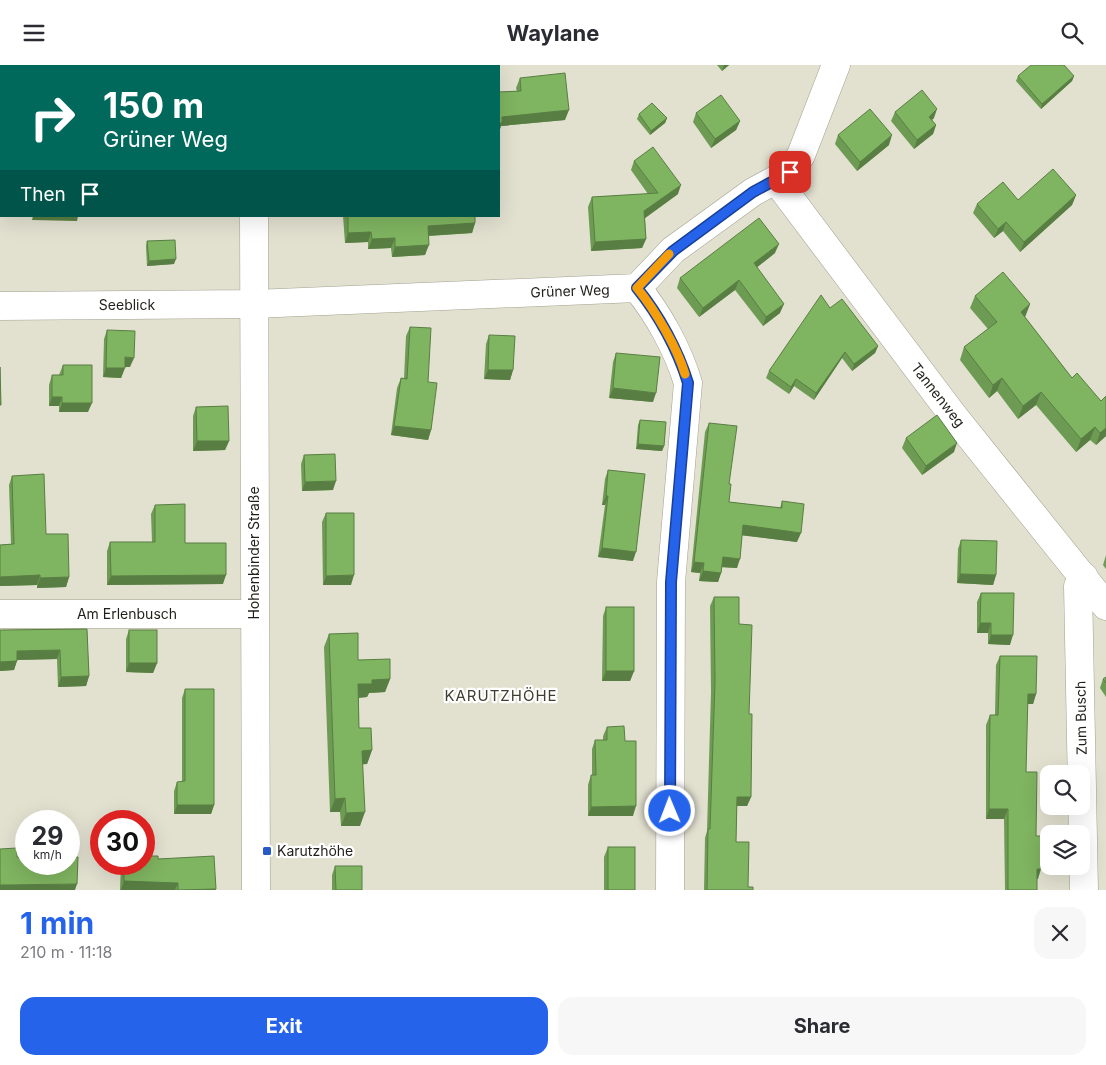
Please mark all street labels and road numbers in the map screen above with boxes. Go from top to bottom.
street label: Grüner Weg [530,281,610,300]
street label: Seeblick [99,296,155,313]
street label: Tannenweg [908,359,969,430]
street label: Hohenbinder Straße [245,486,262,620]
street label: Am Erlenbusch [77,605,177,622]
street label: Zum Busch [1071,681,1090,755]

